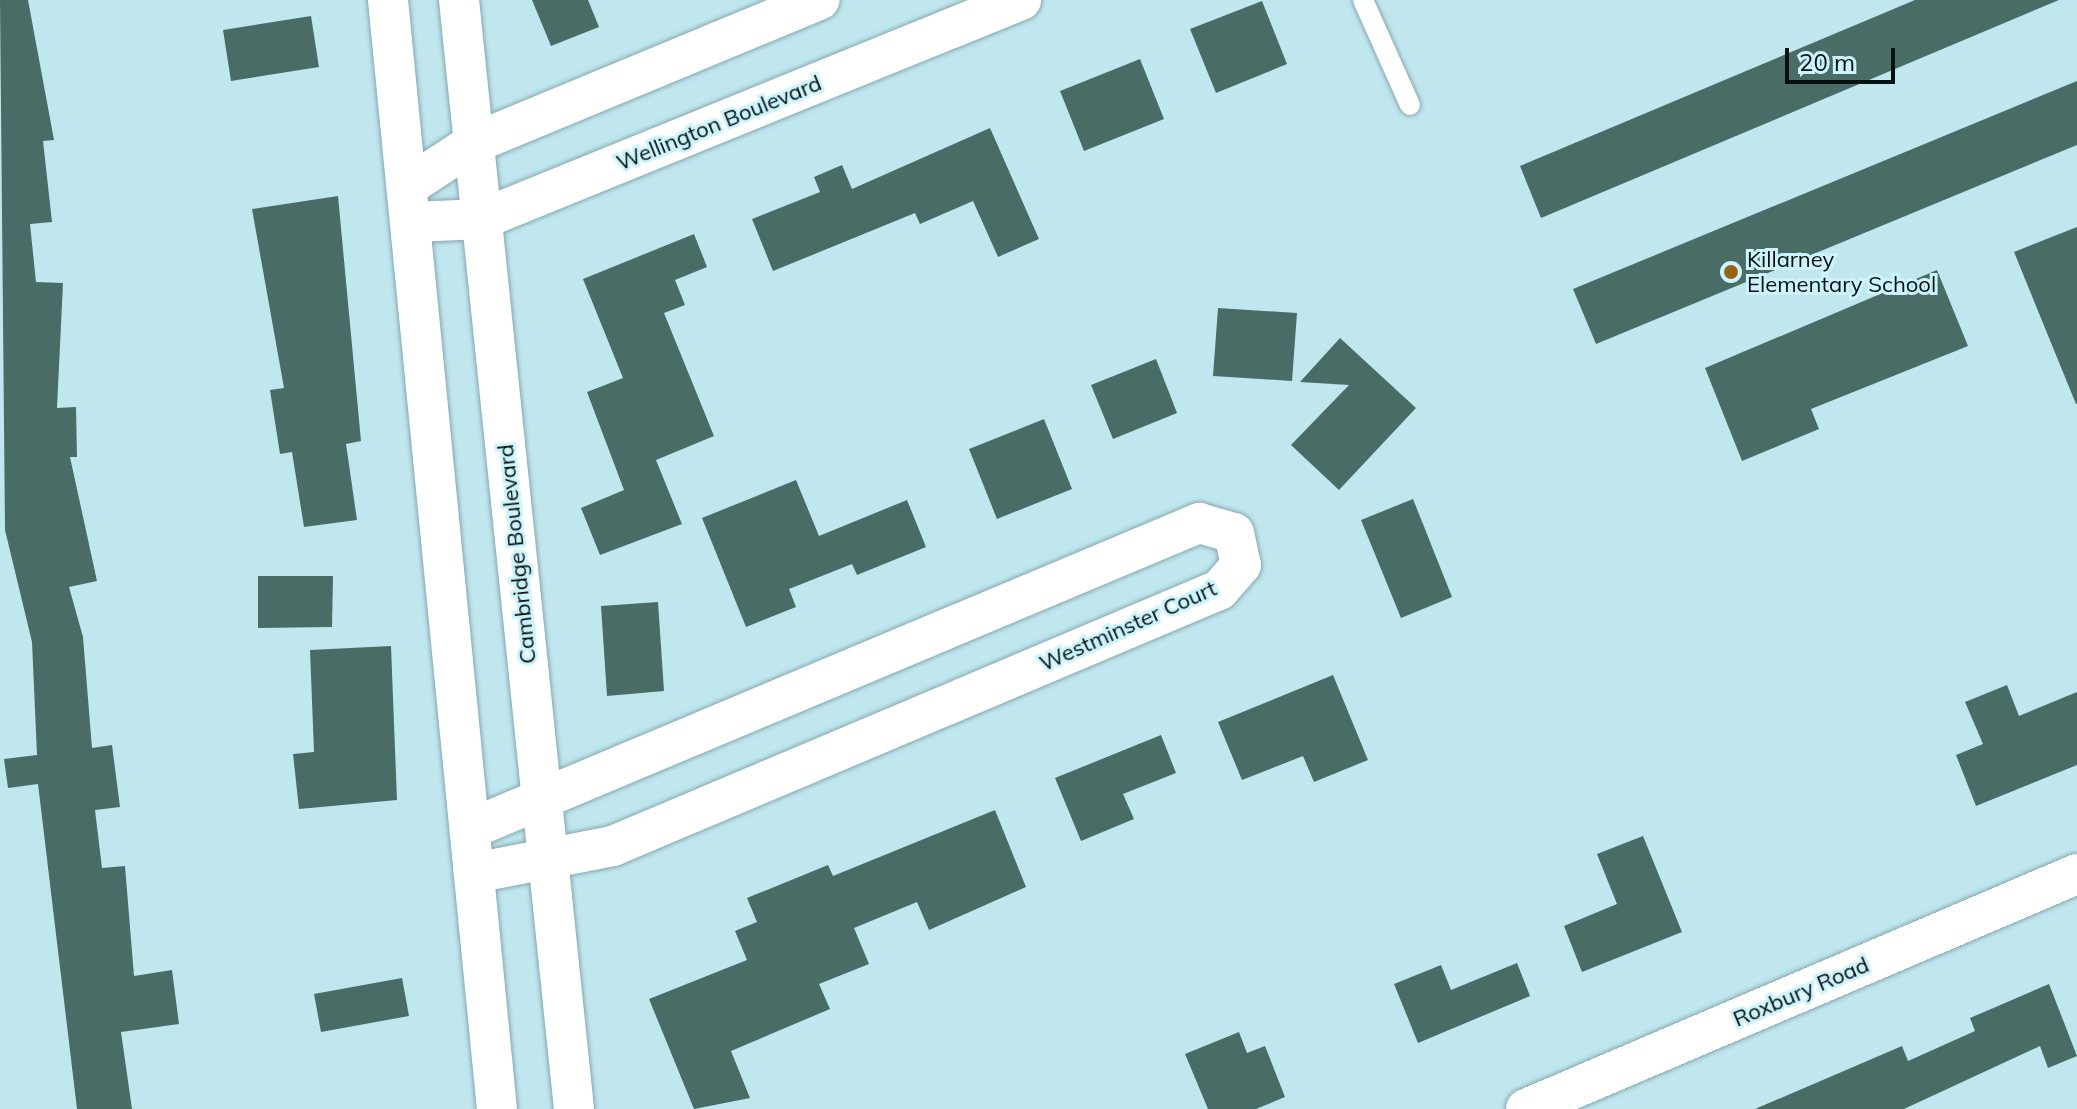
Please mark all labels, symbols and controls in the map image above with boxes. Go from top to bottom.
scale bar [1789,32,1899,82]
text: 20 m [1799,47,1855,77]
street label: Wellington Boulevard [613,70,825,176]
place label: Killarney Elementary School [1747,246,1936,298]
marker: Killarney Elementary School [1722,263,1740,281]
street label: Cambridge Boulevard [492,443,542,665]
street label: Westminster Court [1035,575,1221,677]
street label: Roxbury Road [1729,952,1873,1032]

